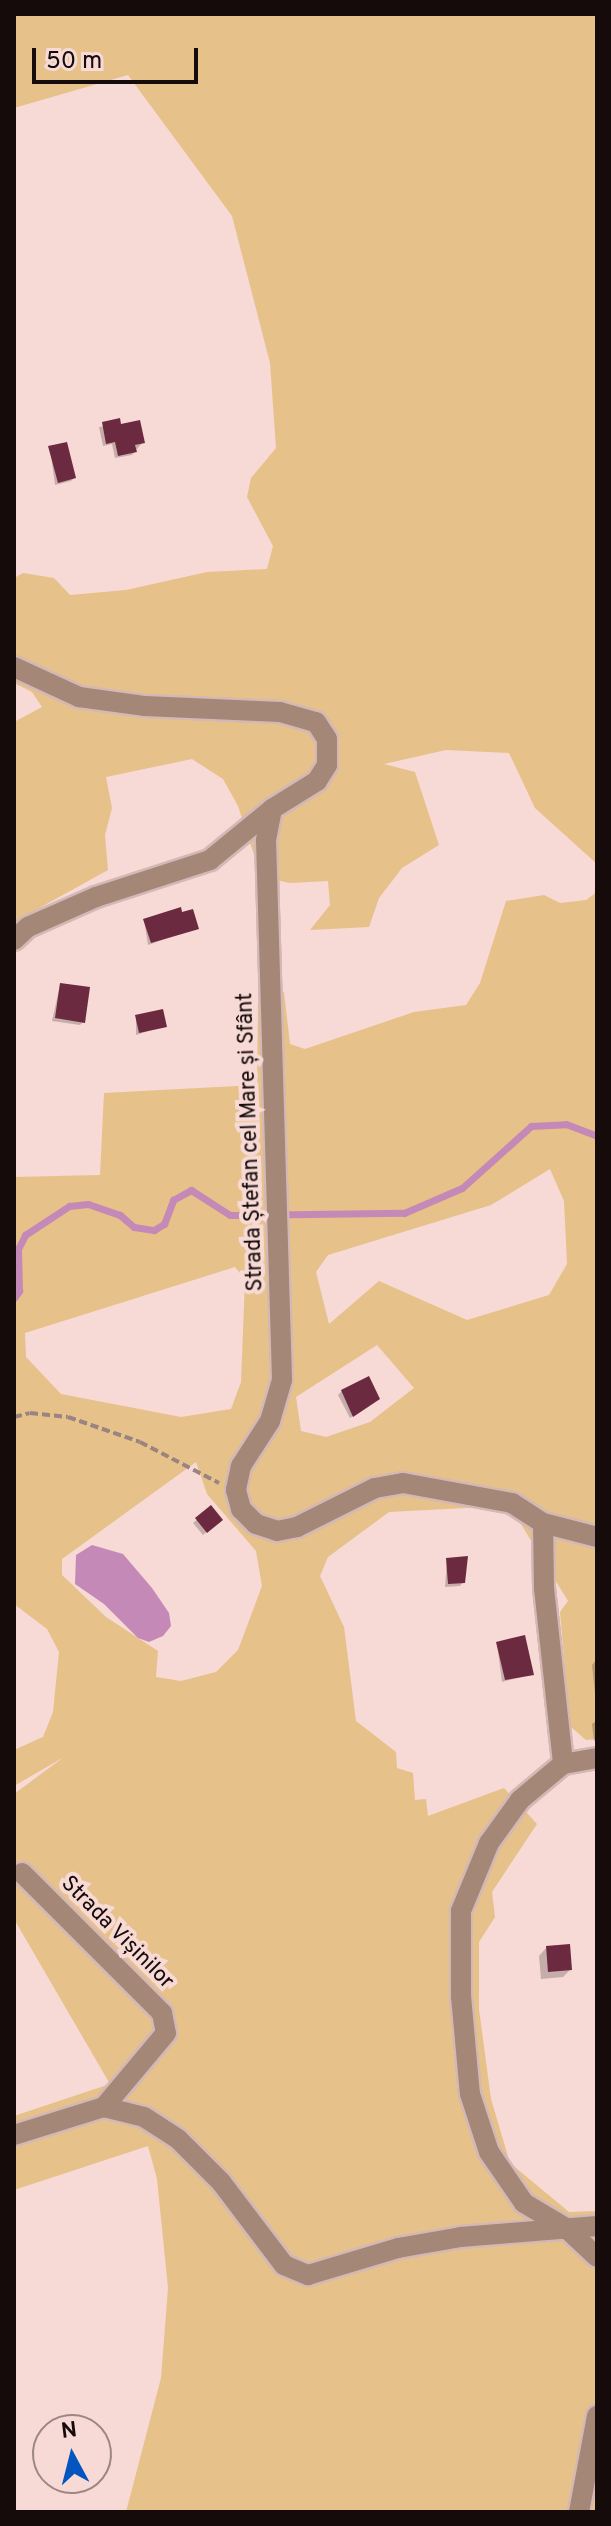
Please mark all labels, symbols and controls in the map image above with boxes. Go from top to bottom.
scale bar [36,32,202,82]
text: 50 m [46,47,102,77]
street label: Strada Ștefan cel Mare și Sfânt [233,992,269,1292]
street label: Strada Vișinilor [55,1871,179,1995]
north arrow [32,2414,112,2494]
text: N [60,2417,79,2446]

